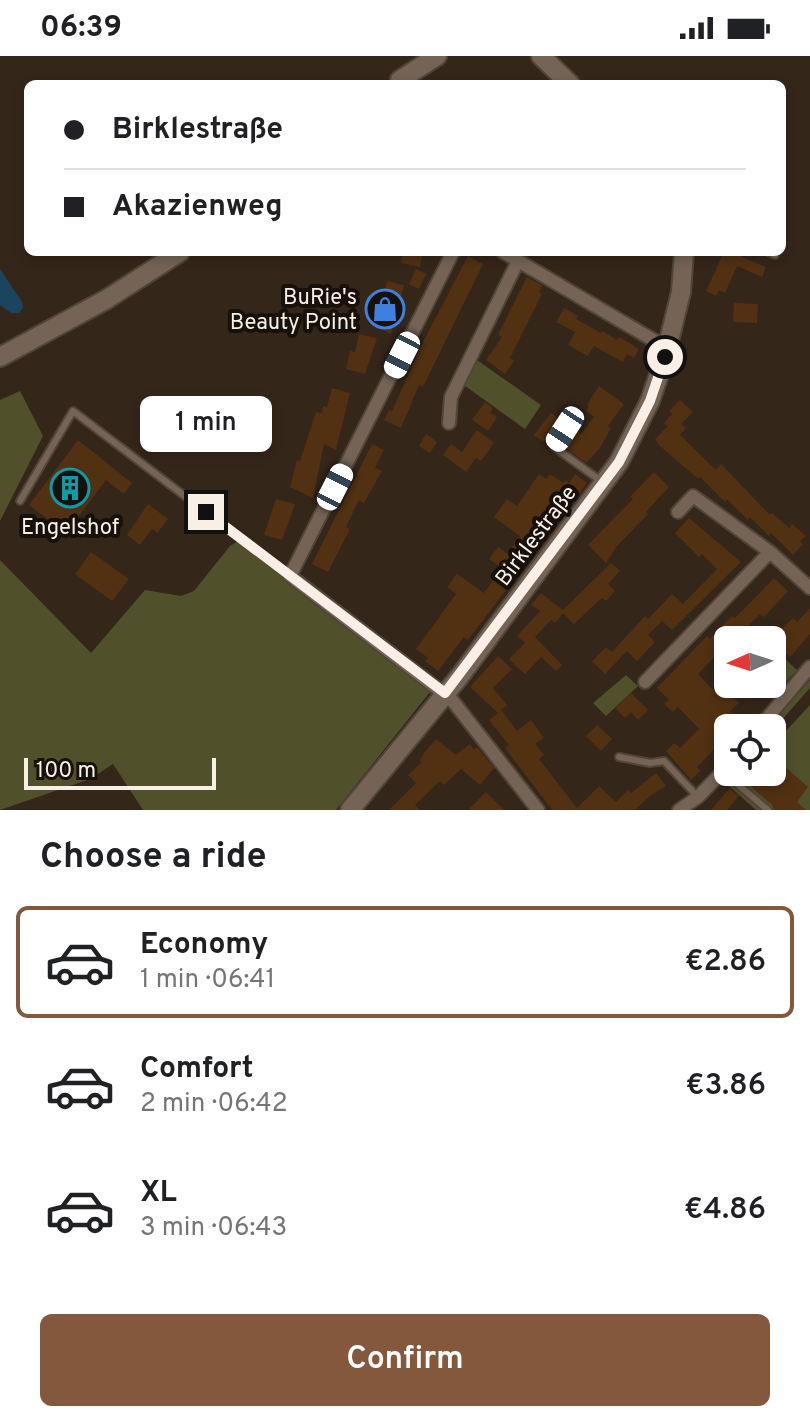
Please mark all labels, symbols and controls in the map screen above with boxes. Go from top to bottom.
text: 06:39 [40,10,122,47]
text: Birklestraße [112,112,283,149]
text: Akazienweg [112,189,283,226]
place label: BuRie's Beauty Point [230,285,357,337]
shop icon: BuRie's Beauty Point [364,288,406,330]
car [380,328,424,382]
route start [647,339,683,375]
callout: 1 min [140,396,272,452]
car [542,402,588,456]
text: 1 min [175,407,237,440]
car [313,460,357,514]
building icon: Engelshof [49,467,91,509]
street label: Birklestraße [490,481,584,592]
route end [188,494,224,530]
place label: Engelshof [21,515,119,542]
north arrow [714,626,786,698]
map controls [714,626,786,786]
button: locate [714,714,786,786]
scale bar [24,754,216,790]
text: 100 m [36,758,96,785]
text: Choose a ride [40,835,266,881]
icon: car [44,926,116,998]
text: Economy [140,927,268,964]
text: €2.86 [685,944,766,981]
text: 1 min · 06:41 [140,964,275,997]
icon: car [44,1050,116,1122]
text: Comfort [140,1051,253,1088]
text: €3.86 [686,1068,766,1105]
text: 2 min · 06:42 [140,1088,288,1121]
icon: car [44,1174,116,1246]
text: XL [140,1175,177,1212]
text: €4.86 [684,1192,766,1229]
text: 3 min · 06:43 [140,1212,287,1245]
button: Confirm [40,1314,770,1406]

